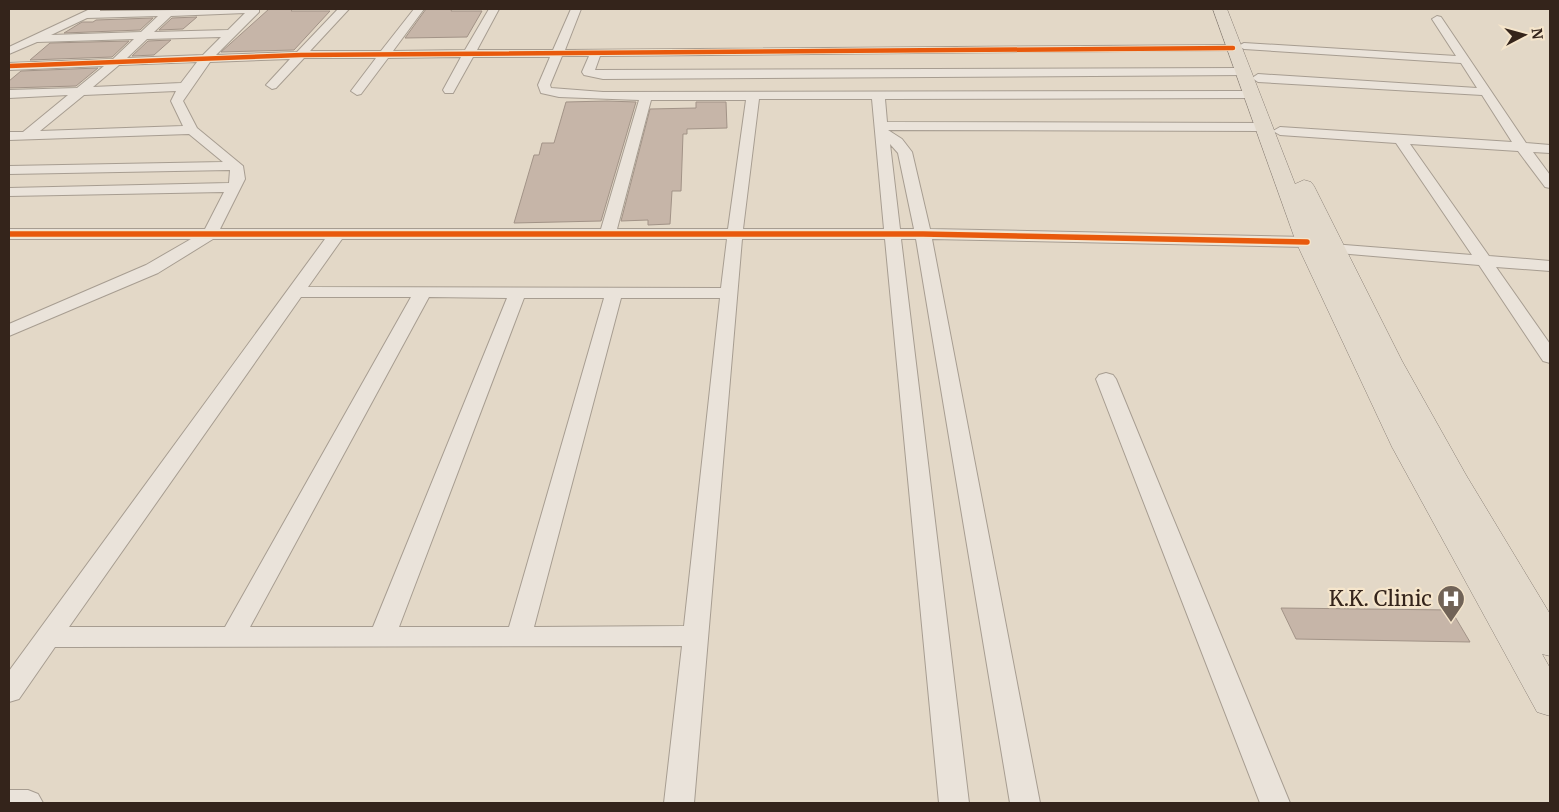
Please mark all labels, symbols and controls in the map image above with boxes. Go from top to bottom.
north arrow [1499,10,1549,60]
text: N [1527,27,1546,40]
hospital icon: K.K. Clinic [1436,584,1466,623]
place label: K.K. Clinic [1329,585,1432,612]

